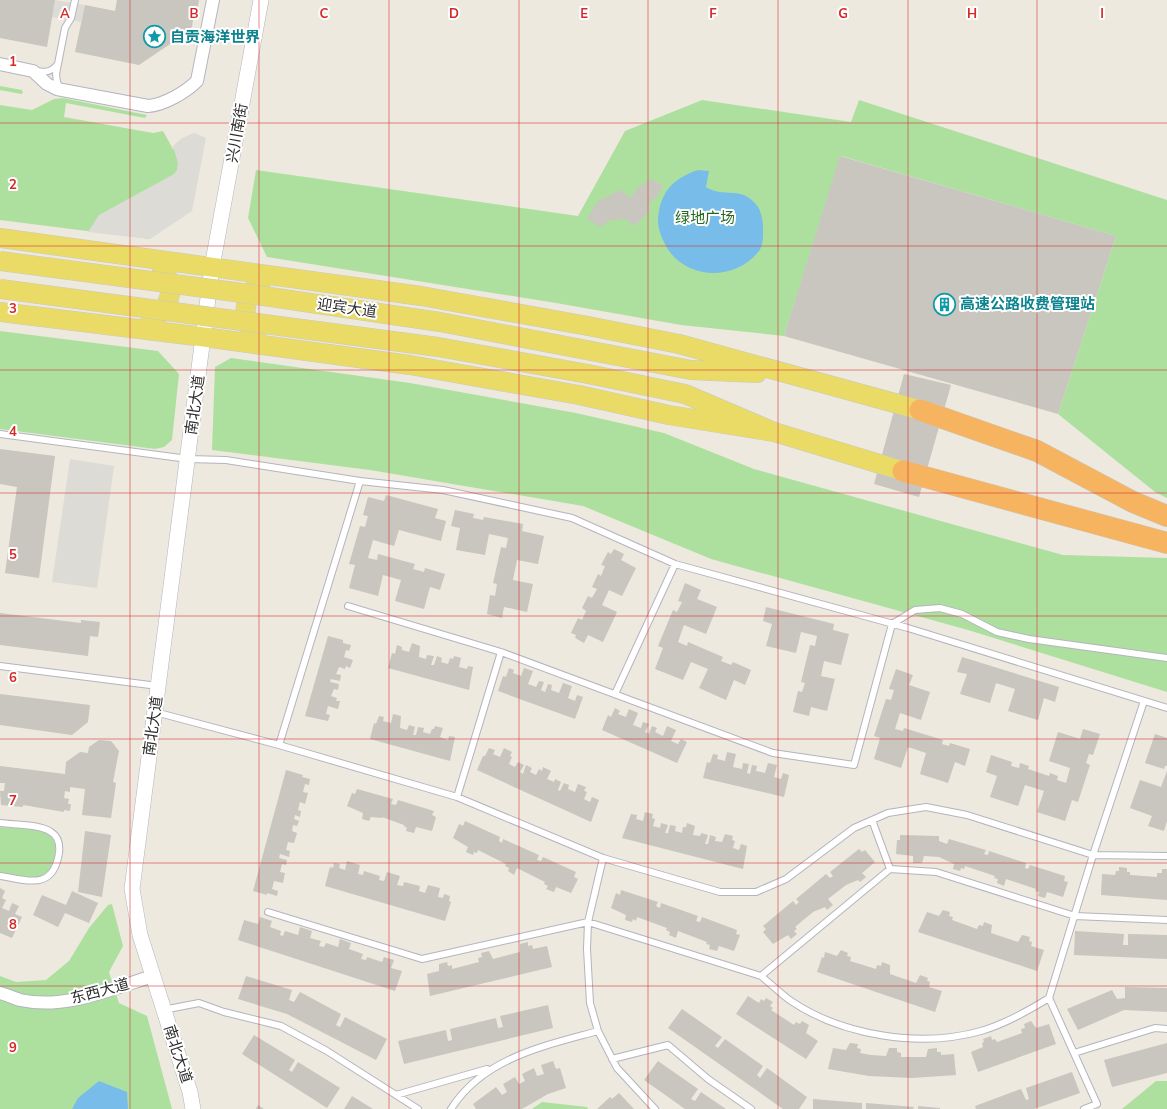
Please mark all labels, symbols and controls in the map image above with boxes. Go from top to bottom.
text: A [60,5,70,21]
text: B [190,5,199,21]
text: C [320,5,329,21]
text: D [449,5,459,21]
text: E [580,5,588,21]
text: F [709,5,717,21]
text: G [838,5,848,21]
text: H [967,5,977,21]
text: I [1100,5,1104,21]
place icon: 自贡海洋世界 [141,24,167,50]
place label: 自贡海洋世界 [170,27,260,46]
text: 1 [9,53,17,69]
street label: 兴川南街 [222,102,251,164]
text: 2 [9,176,17,192]
park label: 绿地广场 [675,208,735,227]
building icon: 高速公路收费管理站 [931,291,957,317]
street label: 迎宾大道 [316,294,378,321]
place label: 高速公路收费管理站 [960,294,1095,313]
text: 3 [9,300,17,316]
street label: 南北大道 [181,374,208,436]
text: 4 [9,423,17,439]
text: 5 [9,546,17,562]
text: 6 [9,669,17,685]
street label: 南北大道 [139,695,166,757]
text: 7 [9,792,17,808]
text: 8 [9,916,17,932]
street label: 东西大道 [68,974,131,1007]
street label: 南北大道 [160,1022,197,1085]
text: 9 [9,1039,17,1055]

